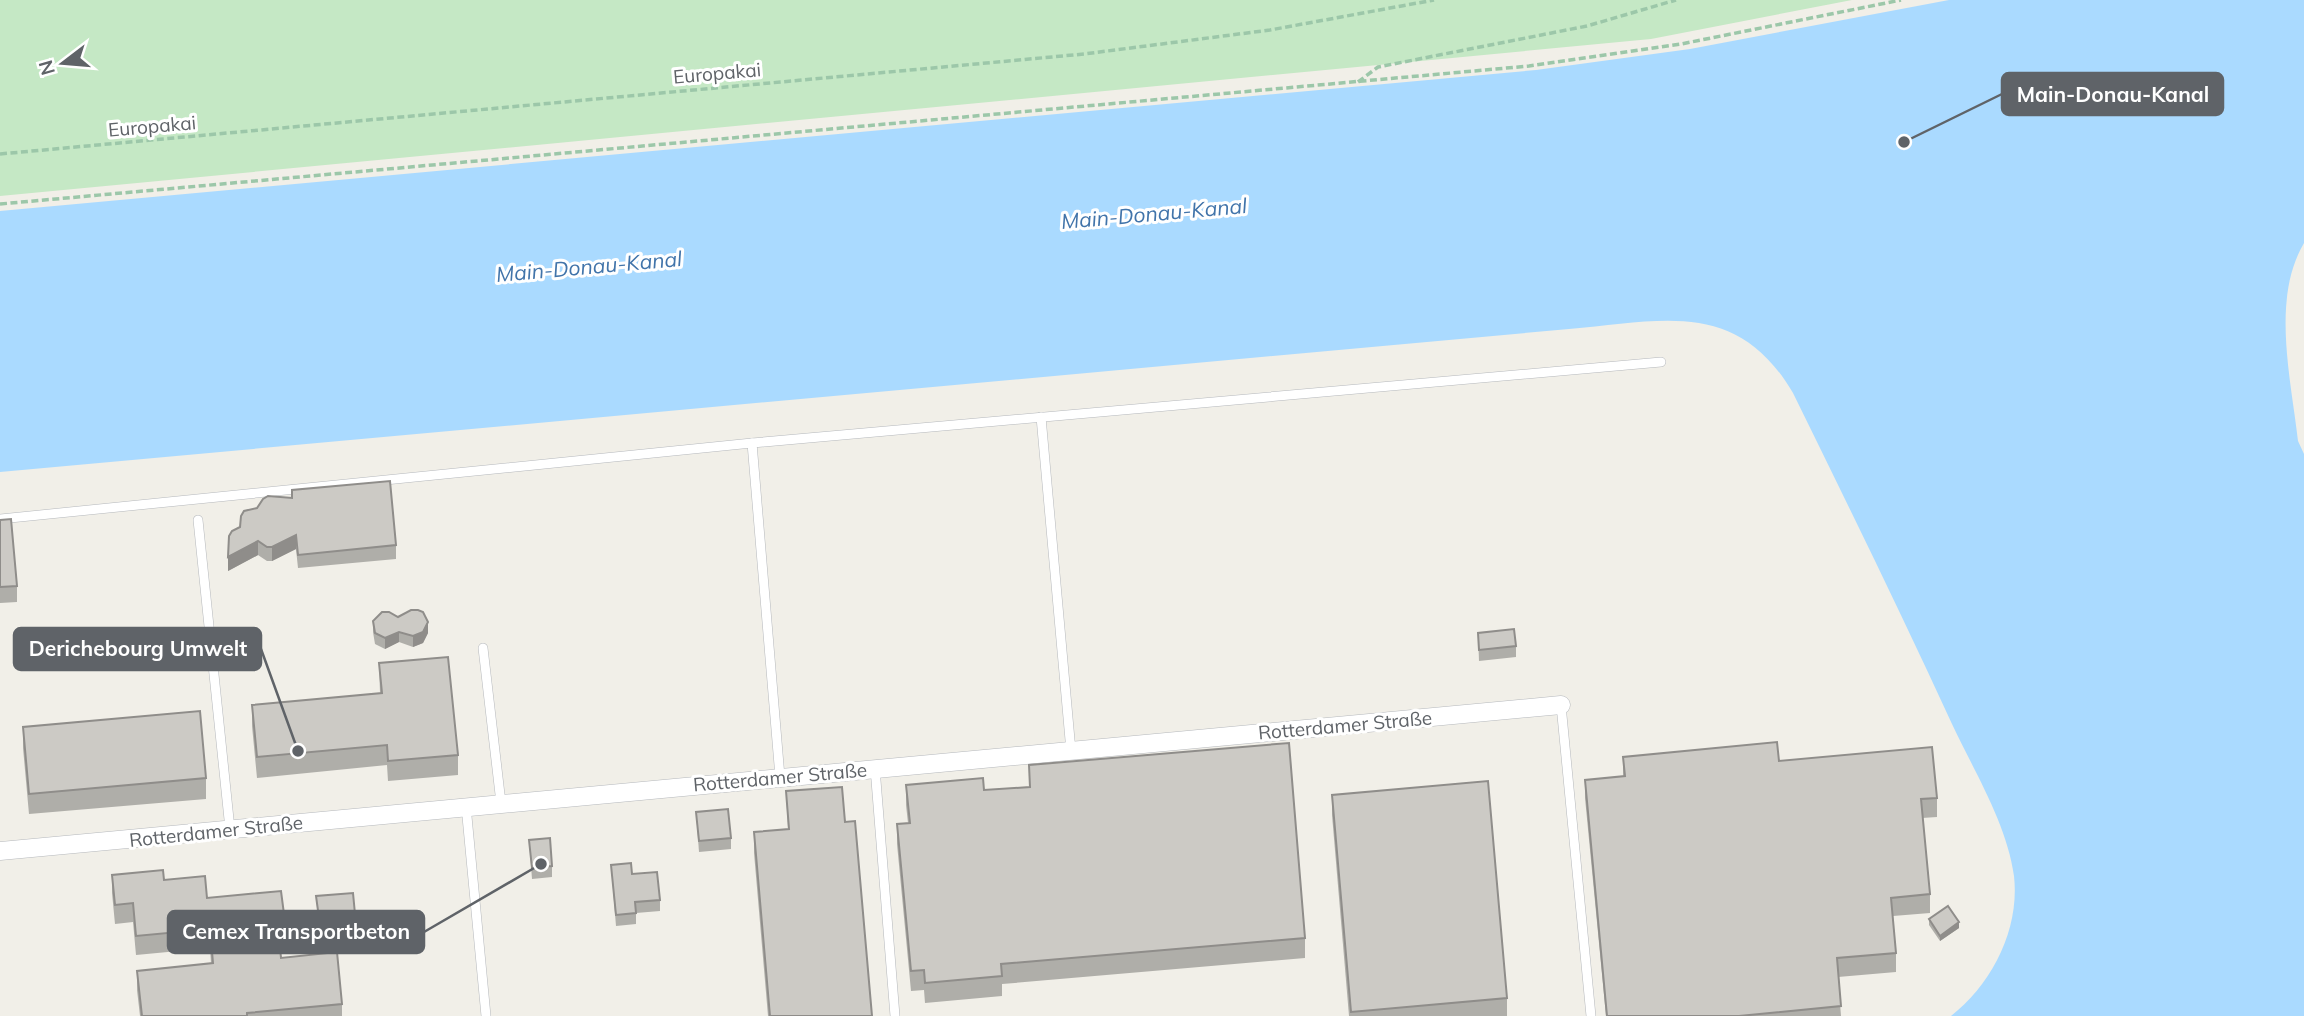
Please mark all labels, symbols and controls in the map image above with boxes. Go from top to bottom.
north arrow [28,28,98,98]
text: N [33,57,60,78]
street label: Europakai [672,57,762,89]
callout: Main-Donau-Kanal [2002,73,2223,115]
text: Main-Donau-Kanal [2017,81,2209,107]
street label: Europakai [107,110,197,142]
water label: Main-Donau-Kanal [1060,192,1248,234]
water label: Main-Donau-Kanal [495,245,683,287]
callout: Derichebourg Umwelt [14,628,261,670]
text: Derichebourg Umwelt [29,635,247,661]
street label: Rotterdamer Straße [1257,705,1433,745]
street label: Rotterdamer Straße [692,757,868,797]
street label: Rotterdamer Straße [128,810,304,852]
callout: Cemex Transportbeton [168,911,424,953]
text: Cemex Transportbeton [182,918,410,944]

